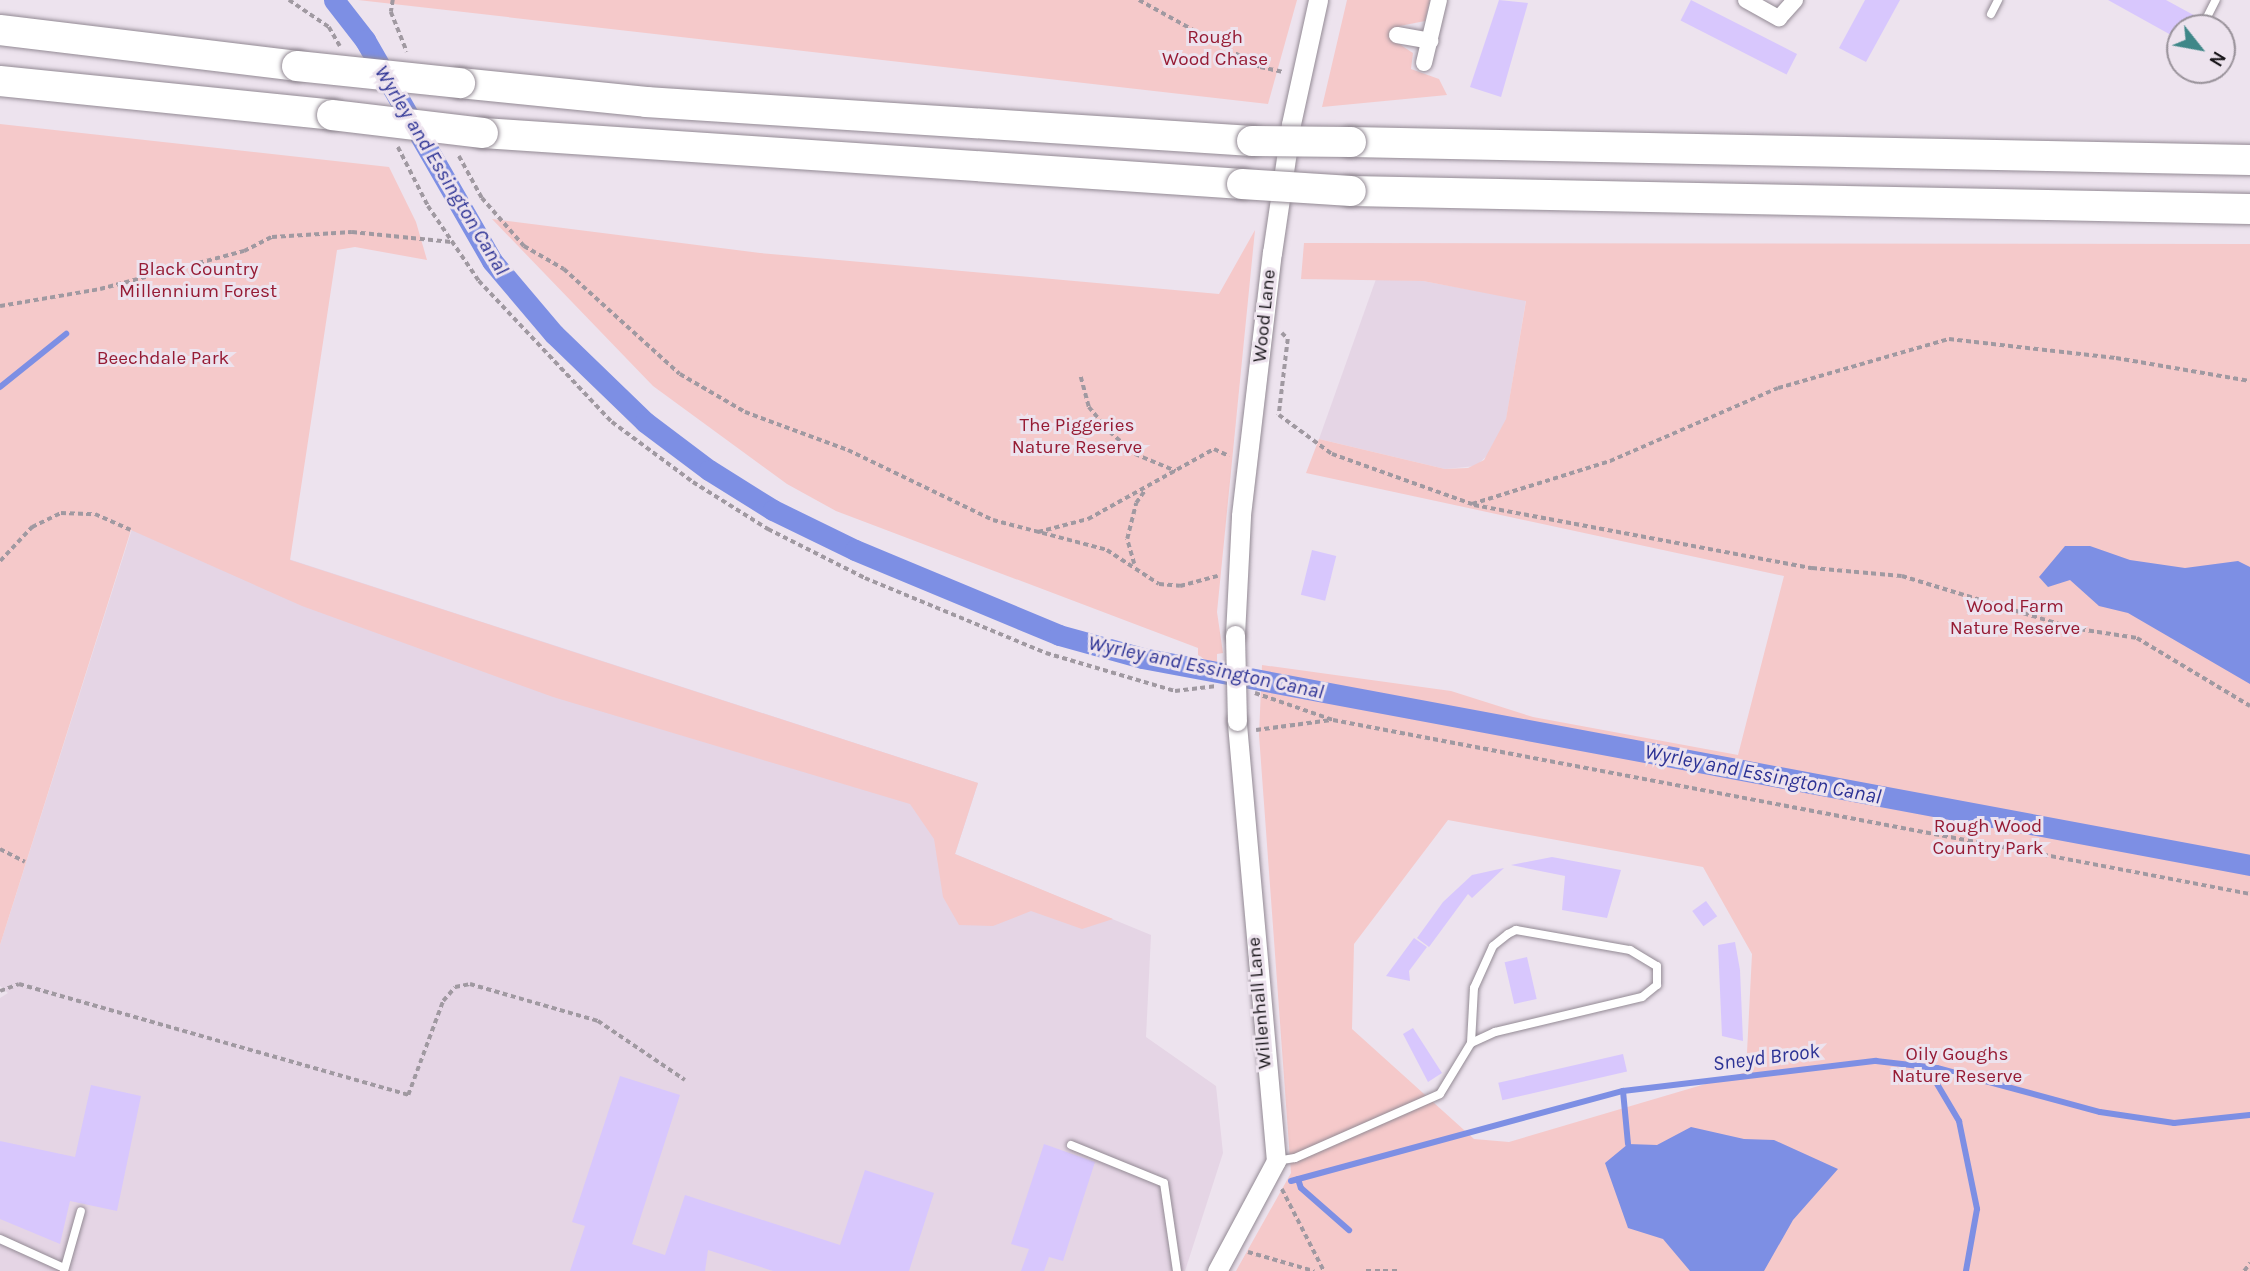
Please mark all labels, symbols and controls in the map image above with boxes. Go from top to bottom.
north arrow [2166,14,2236,84]
park label: Rough Wood Chase [1162,27,1268,71]
text: N [2204,47,2230,70]
water label: Wyrley and Essington Canal [369,60,515,280]
park label: Black Country Millennium Forest [119,259,277,303]
street label: Wood Lane [1249,268,1281,364]
park label: Beechdale Park [97,348,229,370]
park label: The Piggeries Nature Reserve [1012,415,1142,459]
park label: Wood Farm Nature Reserve [1950,596,2080,640]
water label: Wyrley and Essington Canal [1086,630,1326,704]
water label: Wyrley and Essington Canal [1642,739,1884,809]
park label: Rough Wood Country Park [1933,816,2043,860]
street label: Willenhall Lane [1243,936,1277,1070]
water label: Sneyd Brook [1711,1038,1821,1076]
park label: Oily Goughs Nature Reserve [1892,1044,2022,1088]

